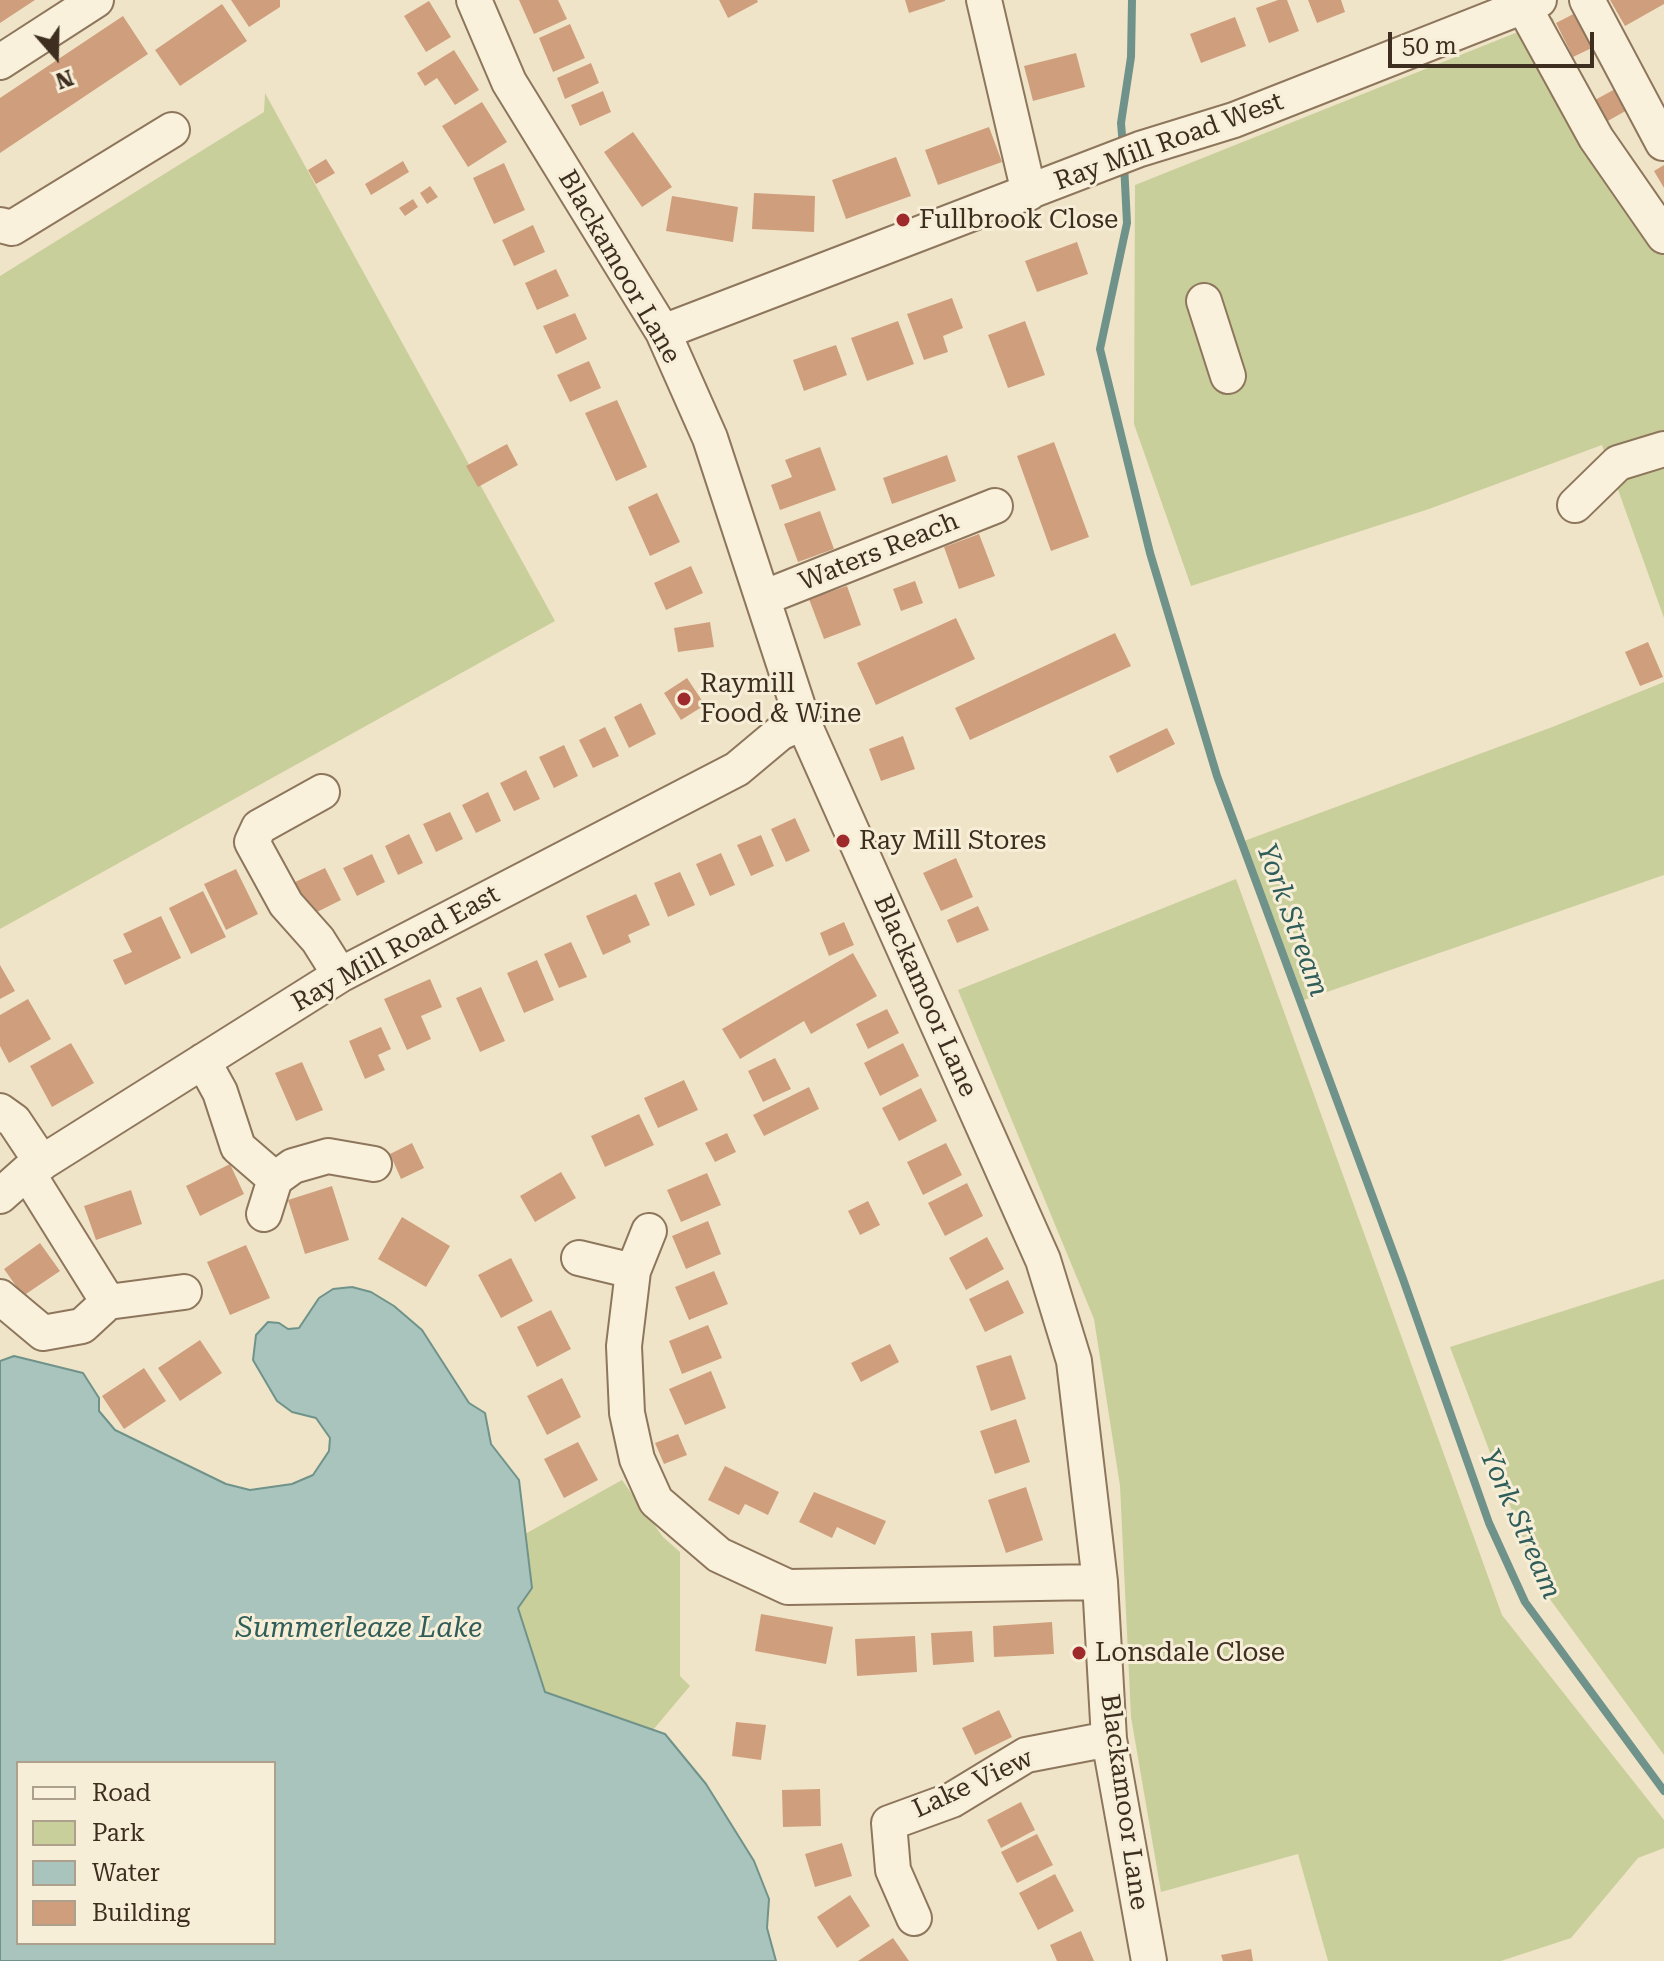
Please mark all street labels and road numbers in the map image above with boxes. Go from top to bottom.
street label: Ray Mill Road West [1050,86,1288,198]
street label: Blackamoor Lane [551,165,687,369]
street label: Waters Reach [795,506,963,598]
street label: Ray Mill Road East [287,879,505,1019]
street label: Blackamoor Lane [866,890,984,1102]
street label: Blackamoor Lane [1093,1692,1155,1912]
street label: Lake View [908,1743,1038,1825]

